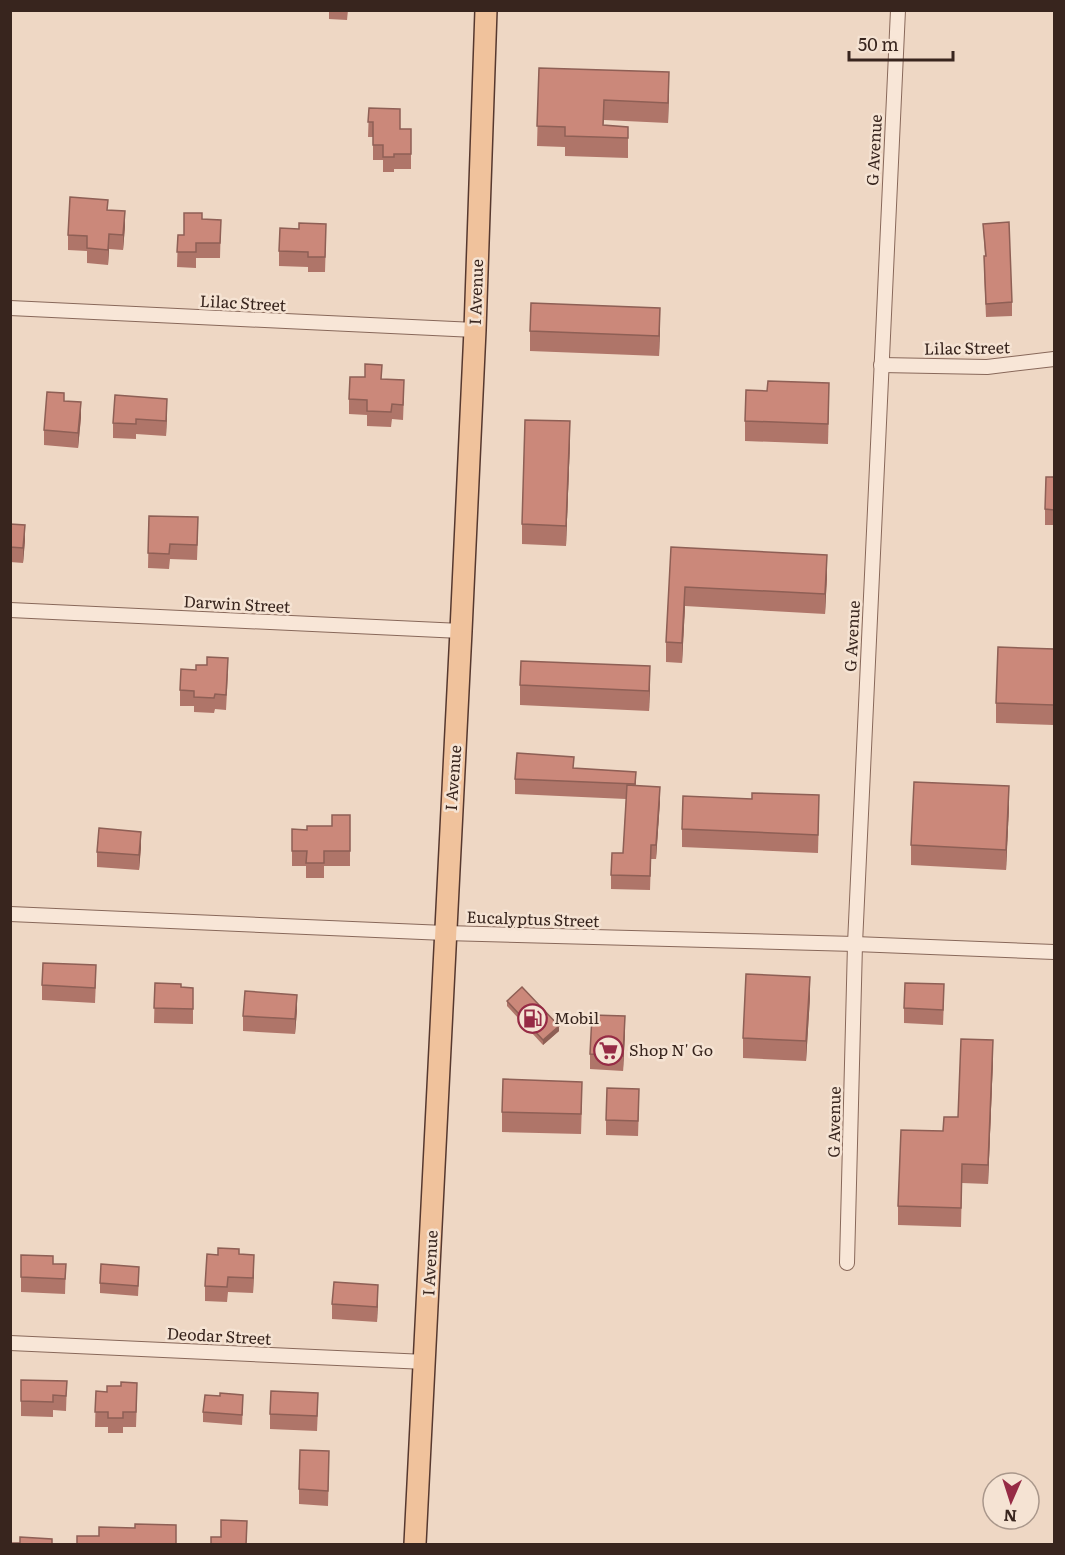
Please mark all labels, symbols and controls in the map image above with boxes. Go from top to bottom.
scale bar [849,24,952,62]
text: 50 m [858,30,899,57]
street label: G Avenue [859,114,887,186]
street label: I Avenue [462,259,488,325]
street label: Lilac Street [199,288,287,316]
street label: Lilac Street [924,334,1011,360]
street label: Darwin Street [183,588,292,618]
street label: G Avenue [837,600,865,672]
street label: I Avenue [438,744,466,812]
street label: Eucalyptus Street [466,904,601,932]
fuel station icon: Mobil [517,1002,549,1034]
place label: Mobil [554,1005,599,1029]
supermarket icon: Shop N' Go [592,1034,624,1066]
place label: Shop N' Go [629,1037,713,1061]
street label: G Avenue [820,1086,846,1158]
street label: I Avenue [415,1229,443,1296]
street label: Deodar Street [166,1320,272,1350]
north arrow [981,1471,1041,1531]
text: N [1003,1505,1018,1529]

